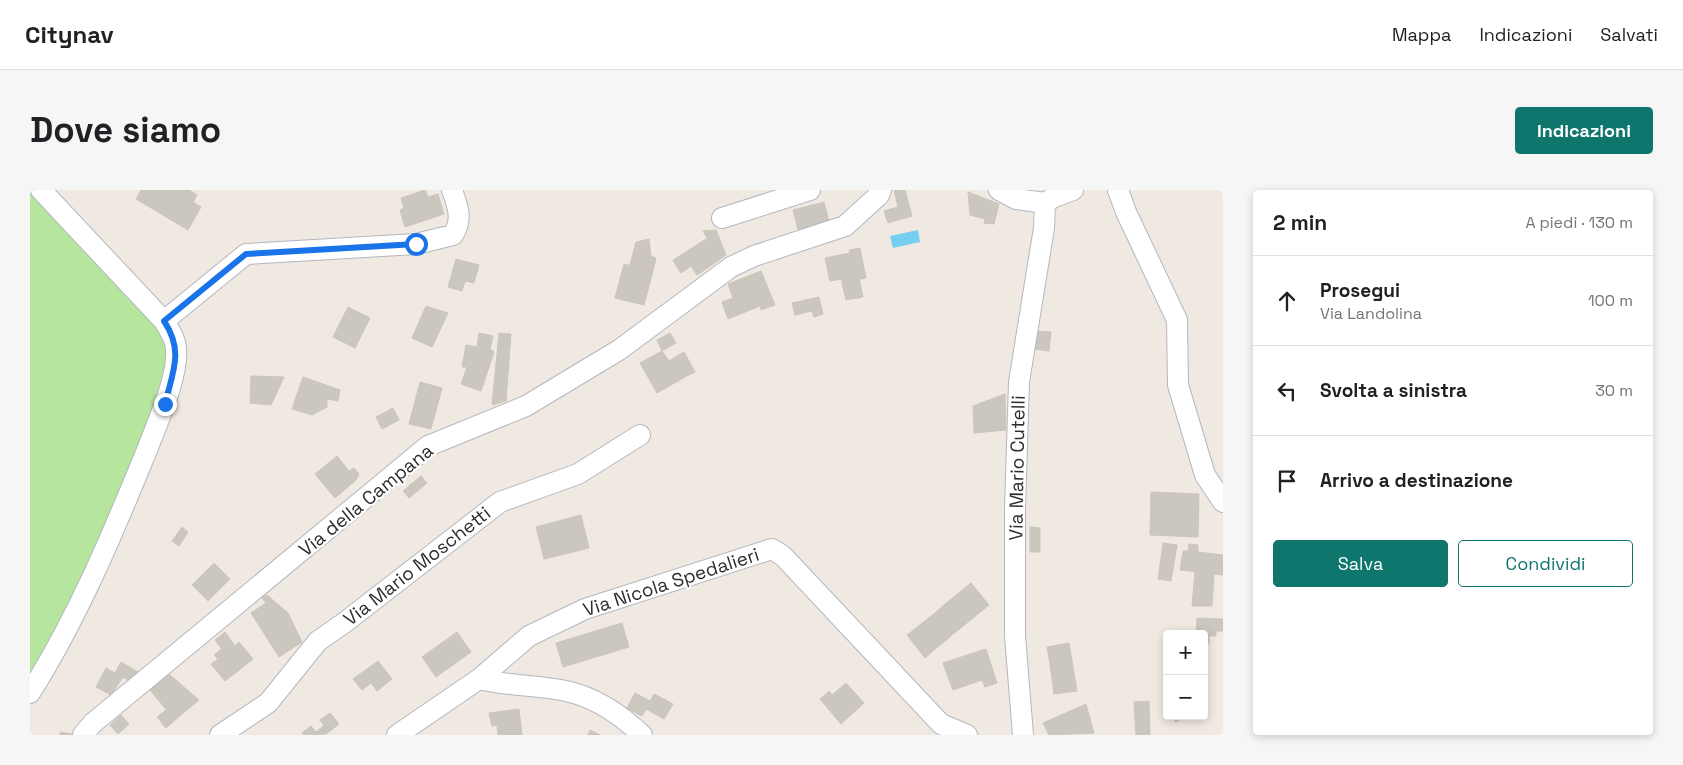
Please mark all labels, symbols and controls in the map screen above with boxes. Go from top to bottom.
text: Citynav [25,19,114,50]
text: Mappa [1392,23,1451,46]
text: Indicazioni [1479,23,1572,46]
text: Salvati [1600,23,1658,46]
button: Indicazioni [1515,107,1653,154]
text: Dove siamo [30,108,221,152]
text: 2 min [1273,209,1327,236]
text: A piedi · 130 m [1525,212,1633,233]
route start [405,233,428,256]
text: Prosegui [1320,278,1400,303]
icon: ahead [1273,287,1301,315]
text: 100 m [1588,290,1633,311]
text: Via Landolina [1320,303,1422,324]
icon: left [1273,377,1301,405]
text: Svolta a sinistra [1320,378,1467,403]
text: 30 m [1595,380,1633,401]
route end [154,393,177,416]
street label: Via Mario Cutelli [1003,395,1031,541]
street label: Via della Campana [294,438,438,562]
icon: arrive [1273,467,1301,495]
text: Arrivo a destinazione [1320,468,1513,493]
street label: Via Mario Moschetti [338,501,496,631]
button: Salva [1273,540,1448,587]
button: Condividi [1458,540,1633,587]
street label: Via Nicola Spedalieri [580,542,762,622]
map controls [1163,630,1208,720]
button: + [1163,630,1208,675]
button: − [1163,675,1208,720]

